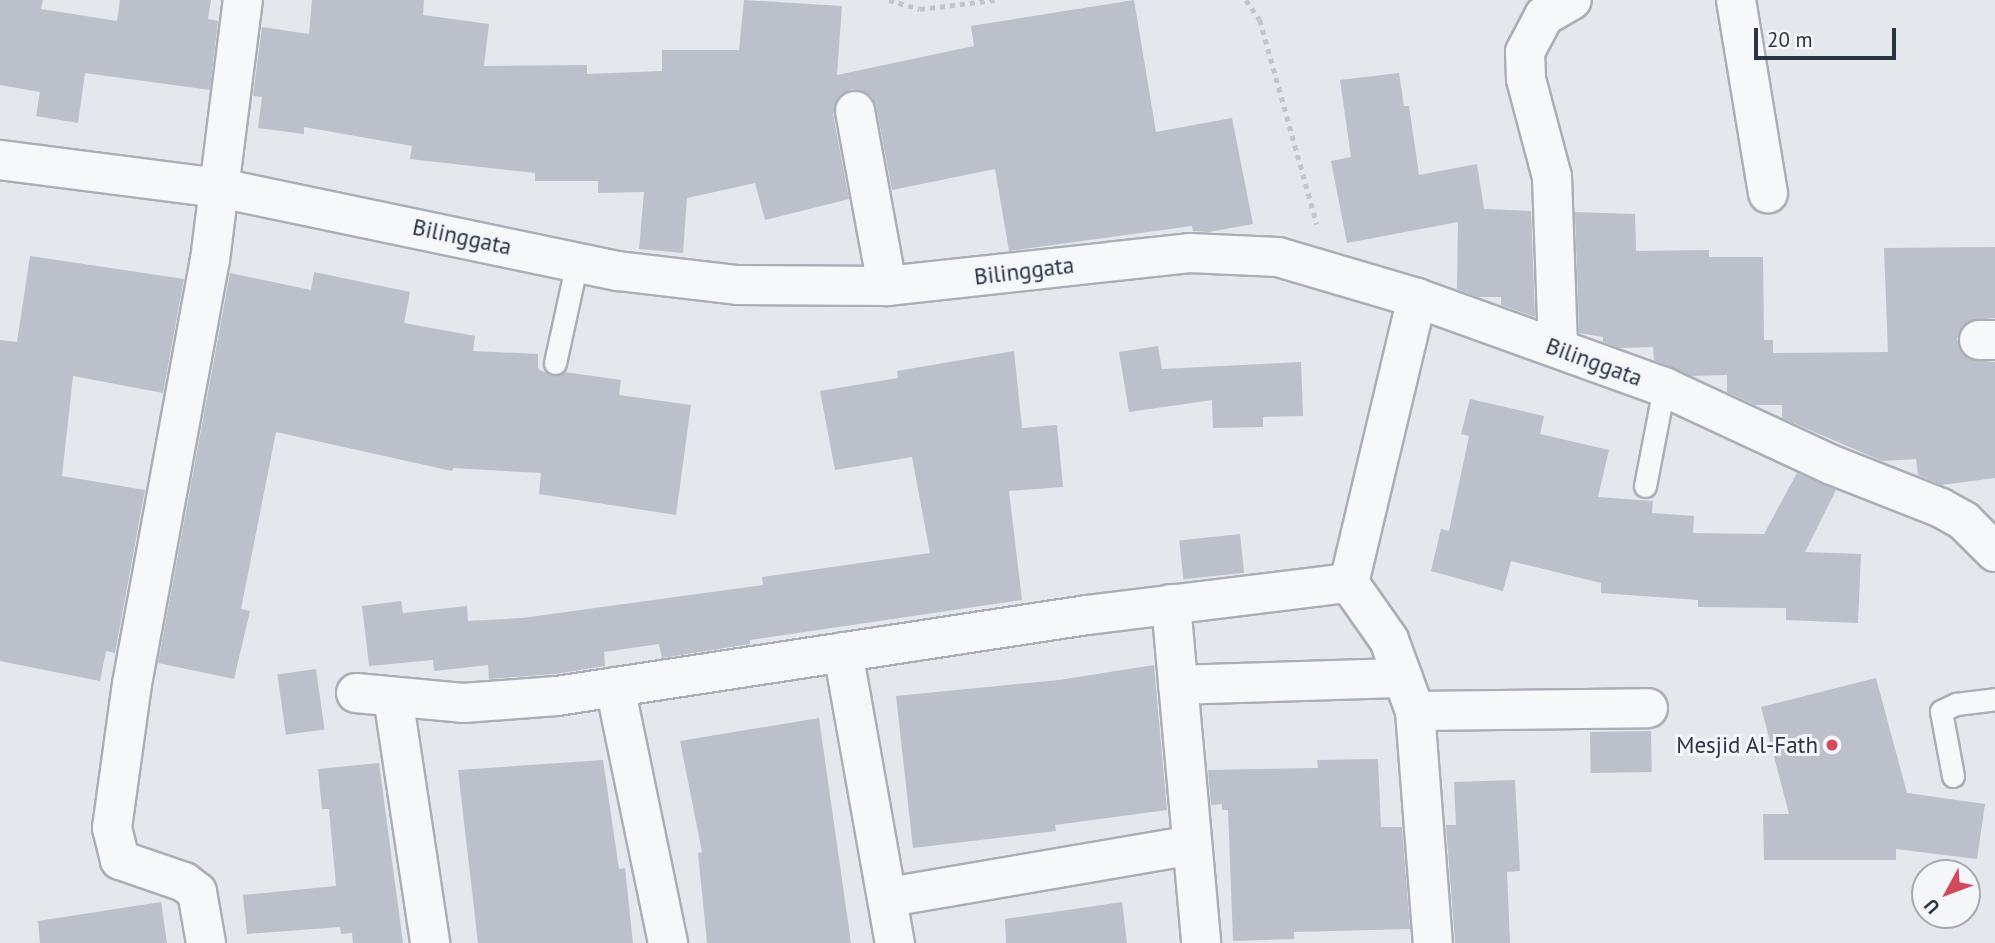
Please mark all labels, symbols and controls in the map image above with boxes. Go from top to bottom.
scale bar [1757,14,1899,58]
text: 20 m [1767,26,1813,53]
street label: Bilinggata [410,213,514,261]
street label: Bilinggata [973,251,1075,291]
street label: Bilinggata [1542,332,1646,392]
place label: Mesjid Al-Fath [1675,731,1818,759]
marker: Mesjid Al-Fath [1824,737,1840,753]
north arrow [1911,859,1981,929]
text: U [1919,894,1945,919]

